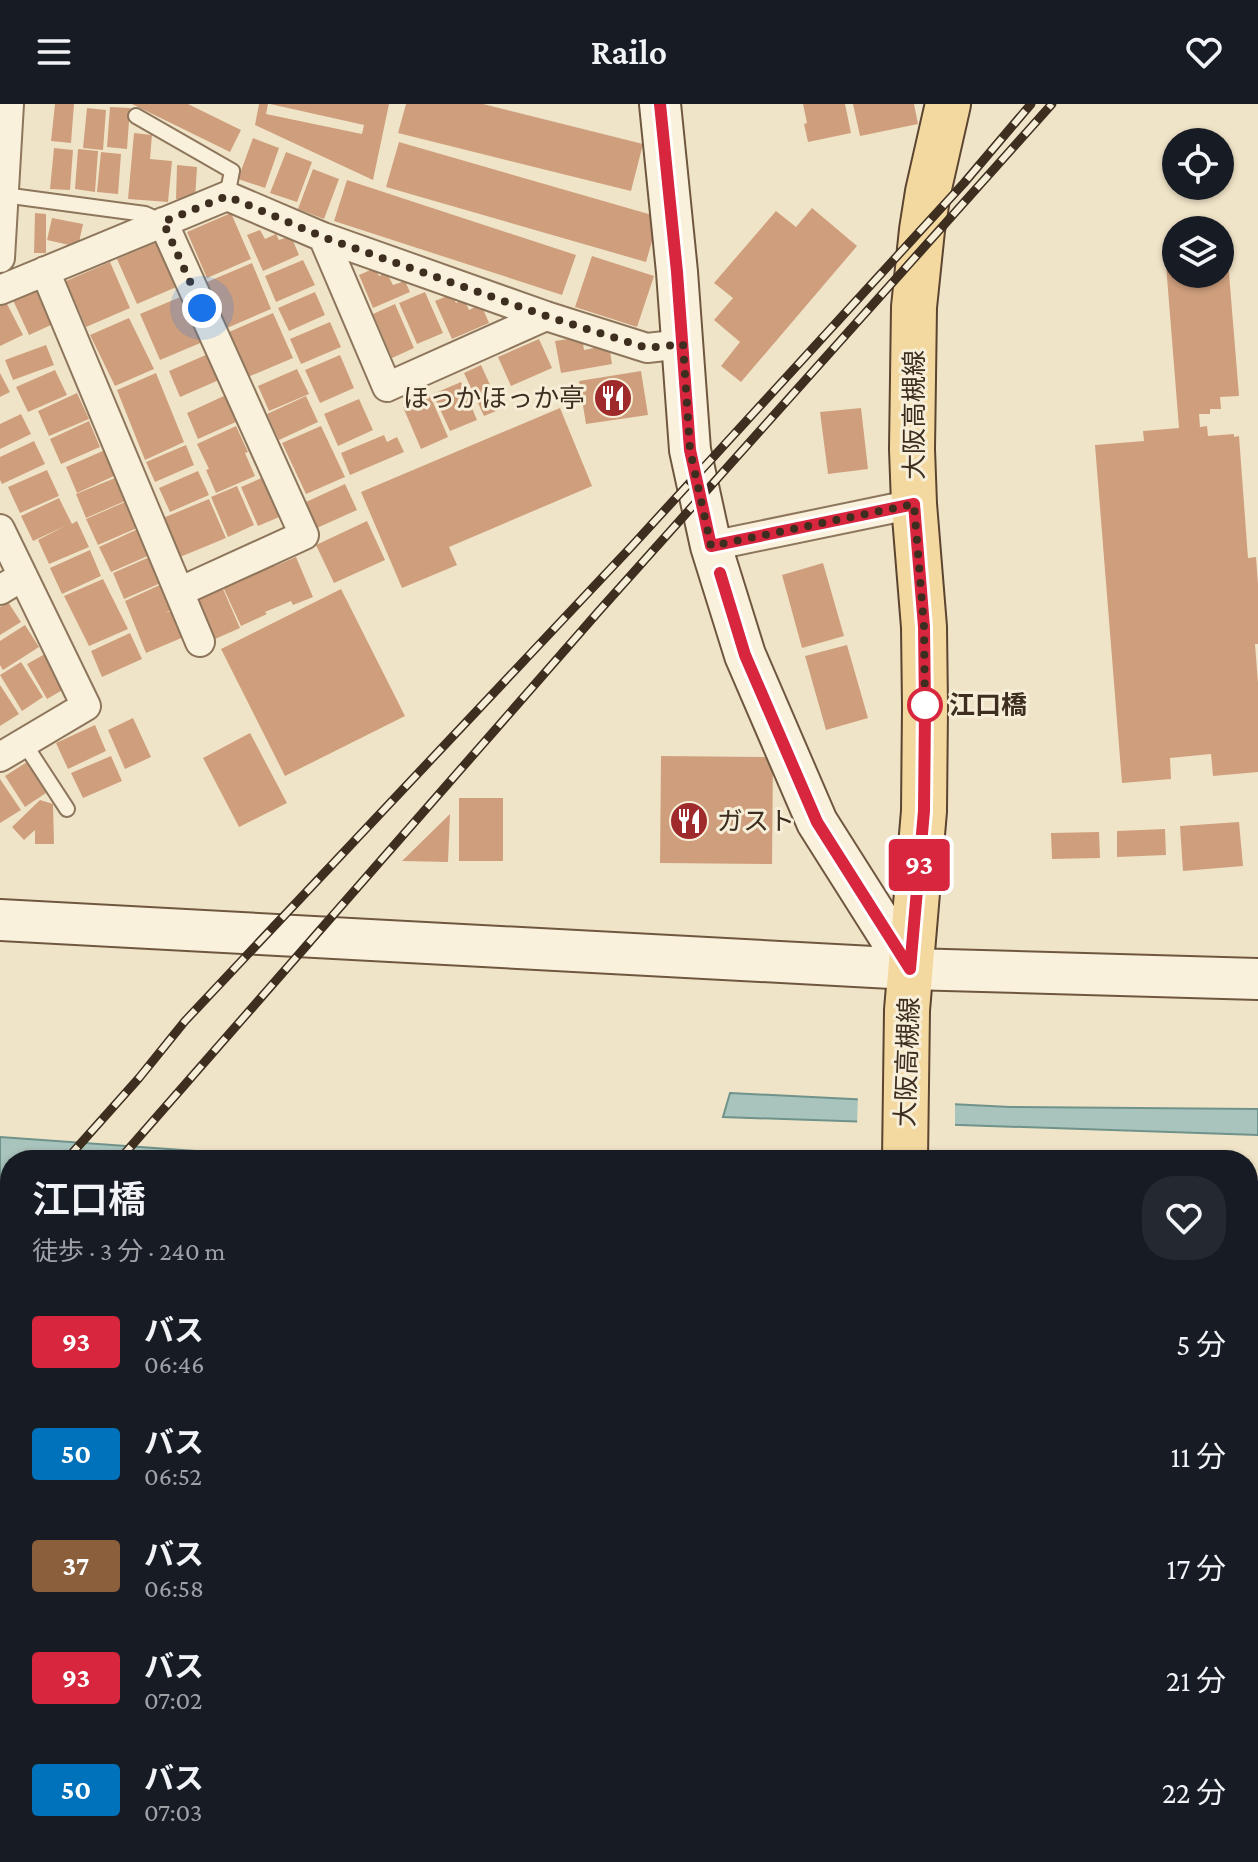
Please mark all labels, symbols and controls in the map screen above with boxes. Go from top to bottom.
icon: menu [32,30,76,74]
icon: heart [1182,30,1226,74]
text: Railo [591,32,667,72]
map controls [1162,128,1234,288]
button: locate [1162,128,1234,200]
button: layers [1162,216,1234,288]
your location [182,288,222,328]
street label: 大阪高槻線 [900,350,929,480]
restaurant icon: ほっかほっか亭 [592,377,634,419]
place label: ほっかほっか亭 [403,384,585,413]
marker: 江口橋 [908,688,942,722]
place label: 江口橋 [949,691,1027,720]
restaurant icon: ガスト [668,800,710,842]
place label: ガスト [717,807,795,836]
line badge: 93 [883,839,955,891]
text: 93 [905,849,933,880]
street label: 大阪高槻線 [891,997,924,1127]
button: heart [1142,1176,1226,1260]
text: 江口橋 [32,1179,146,1221]
text: 徒歩 · 3 分 · 240 m [32,1237,225,1266]
text: バス [144,1314,204,1347]
text: 93 [62,1326,90,1357]
text: 5 分 [1176,1328,1226,1361]
text: 06:46 [144,1350,204,1379]
text: バス [144,1426,204,1459]
text: 50 [61,1438,91,1469]
text: 11 分 [1170,1440,1226,1473]
text: 06:52 [144,1462,202,1491]
text: バス [144,1538,204,1571]
text: 37 [63,1550,89,1581]
text: 17 分 [1167,1552,1226,1585]
text: 06:58 [144,1574,204,1603]
text: バス [144,1650,204,1683]
text: 93 [62,1662,90,1693]
text: 21 分 [1166,1664,1226,1697]
text: 07:02 [144,1686,202,1715]
text: バス [144,1762,204,1795]
text: 50 [61,1774,91,1805]
text: 22 分 [1162,1776,1226,1809]
text: 07:03 [144,1798,202,1827]

